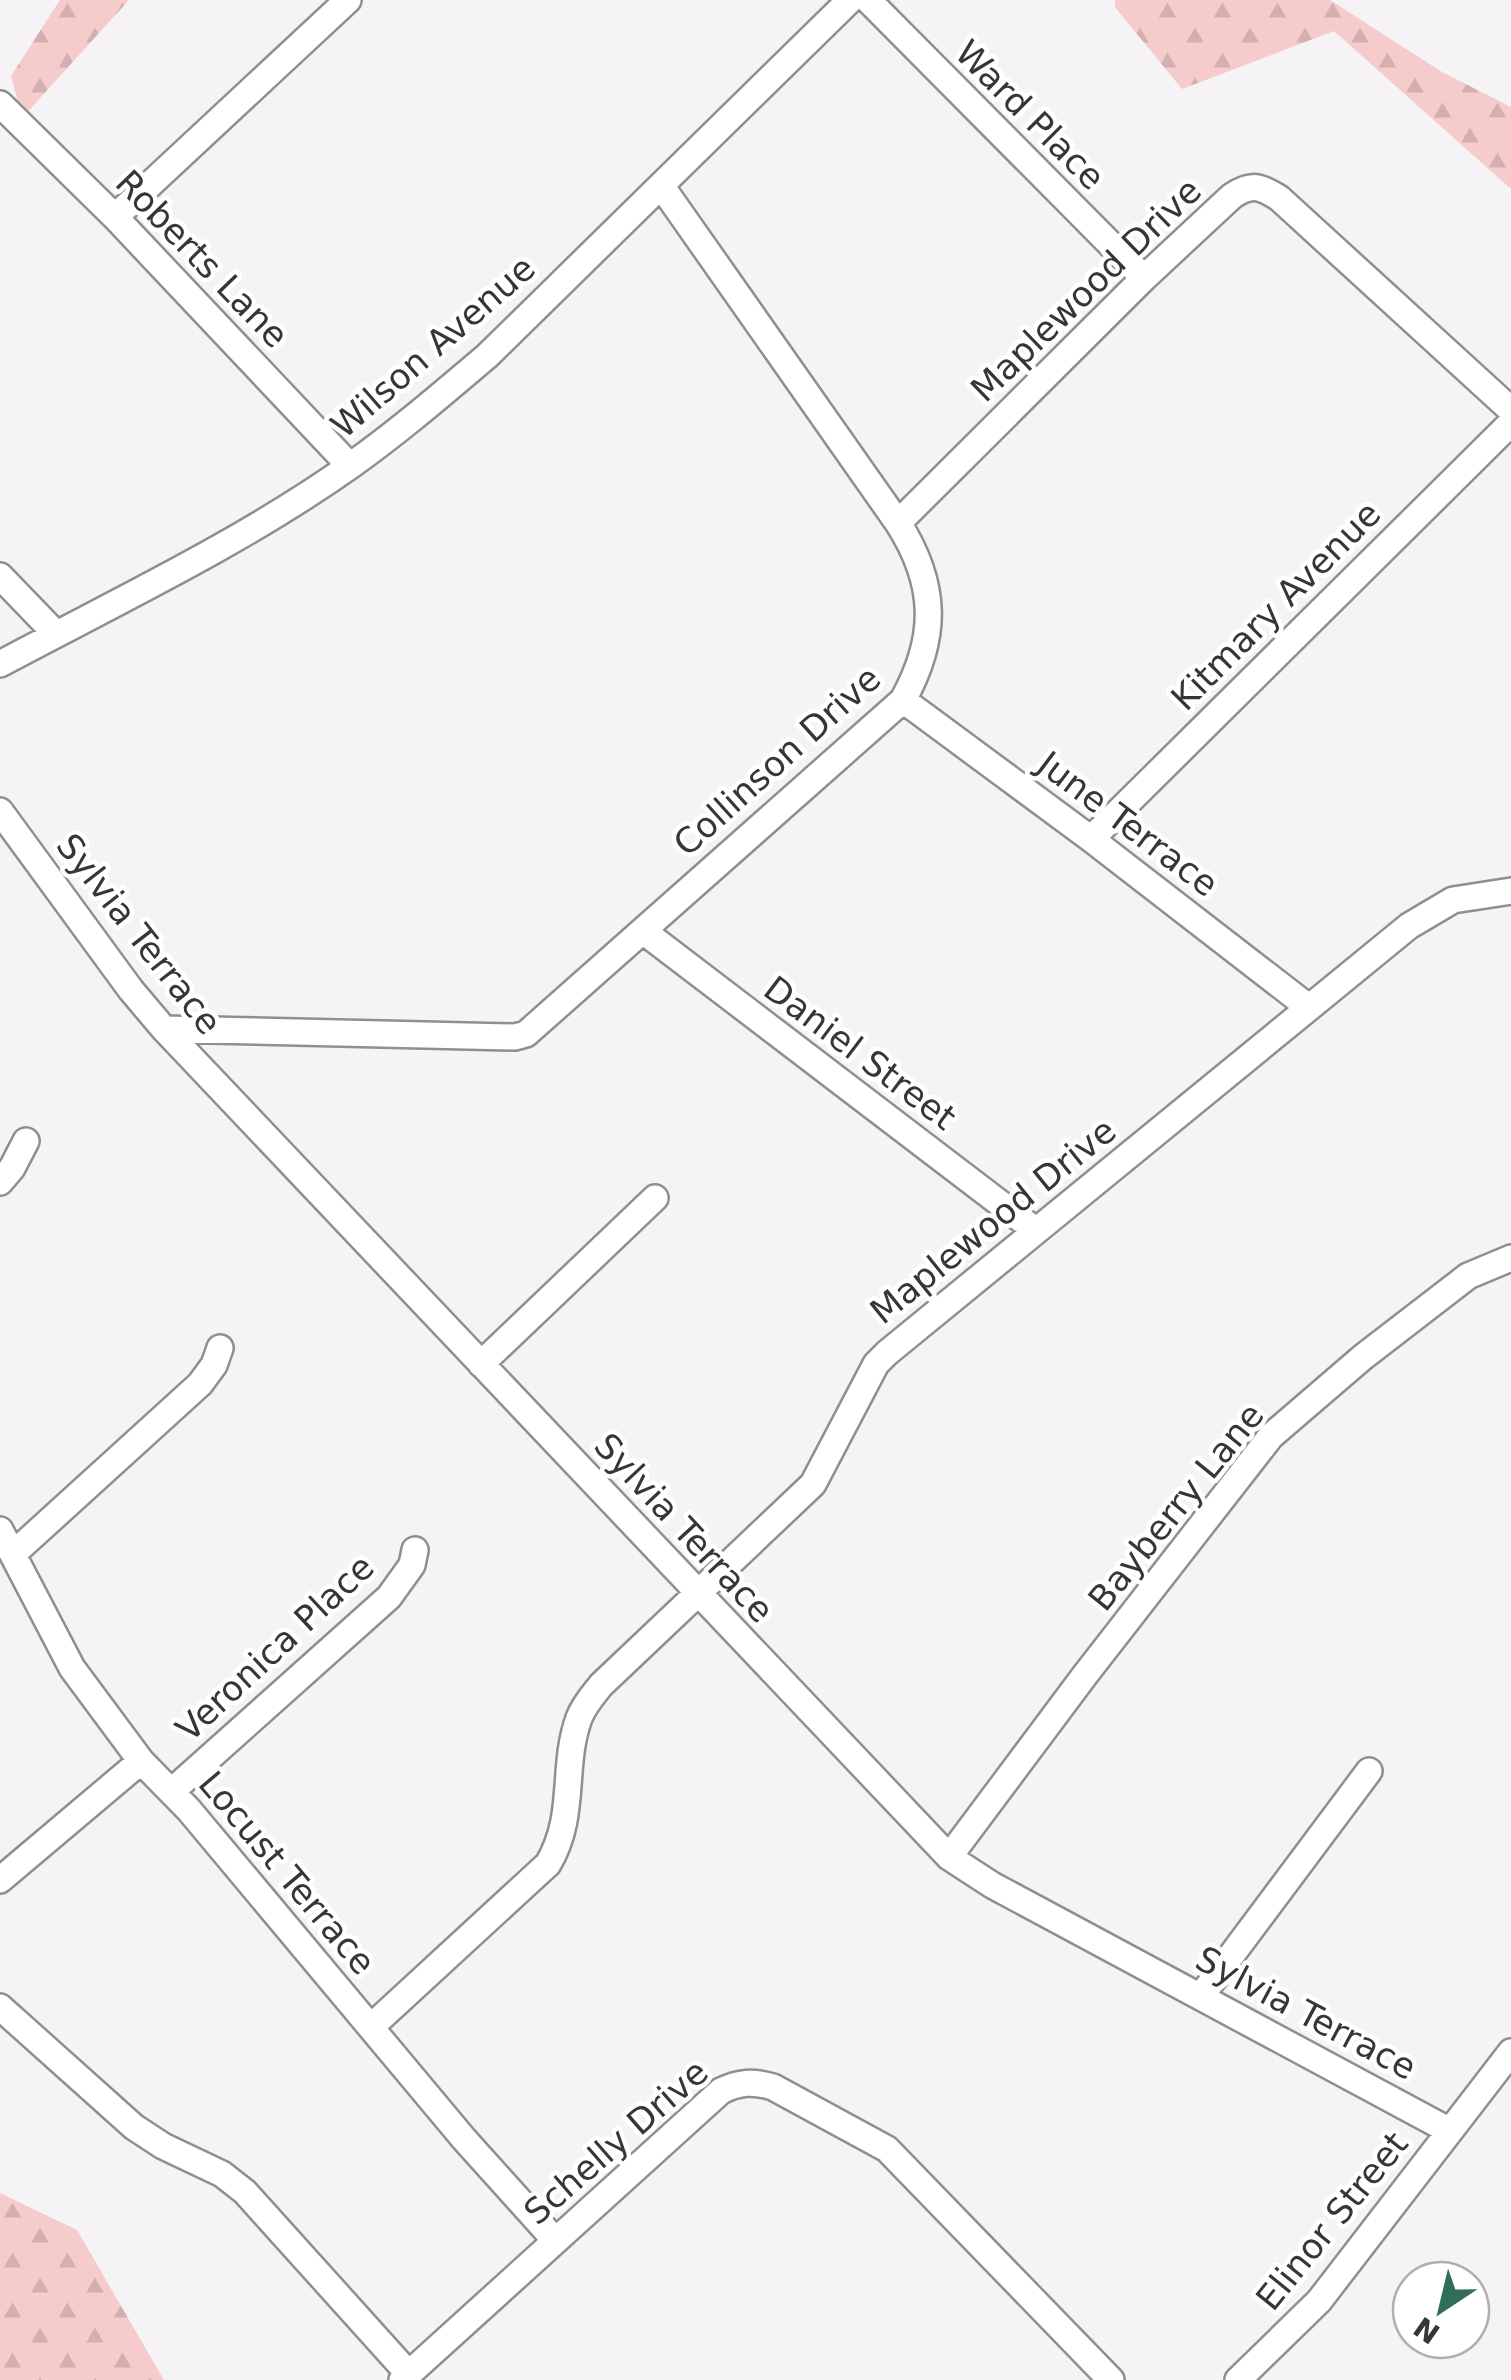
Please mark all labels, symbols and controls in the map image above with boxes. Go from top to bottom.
street label: Ward Place [947,32,1113,198]
street label: Roberts Lane [108,162,296,356]
street label: Maplewood Drive [963,170,1209,410]
street label: Wilson Avenue [323,248,543,446]
street label: Kitmary Avenue [1163,493,1389,719]
street label: Collinson Drive [666,658,888,864]
street label: June Terrace [1029,742,1226,905]
street label: Sylvia Terrace [48,826,230,1042]
street label: Daniel Street [757,968,963,1138]
street label: Maplewood Drive [863,1110,1123,1332]
street label: Bayberry Lane [1080,1395,1272,1619]
street label: Sylvia Terrace [586,1425,782,1631]
street label: Veronica Place [168,1547,382,1749]
street label: Locust Terrace [191,1764,383,1982]
street label: Sylvia Terrace [1189,1938,1423,2088]
street label: Schelly Drive [516,2052,716,2232]
street label: Elinor Street [1248,2124,1416,2318]
north arrow [1391,2260,1491,2360]
text: N [1408,2310,1446,2350]

